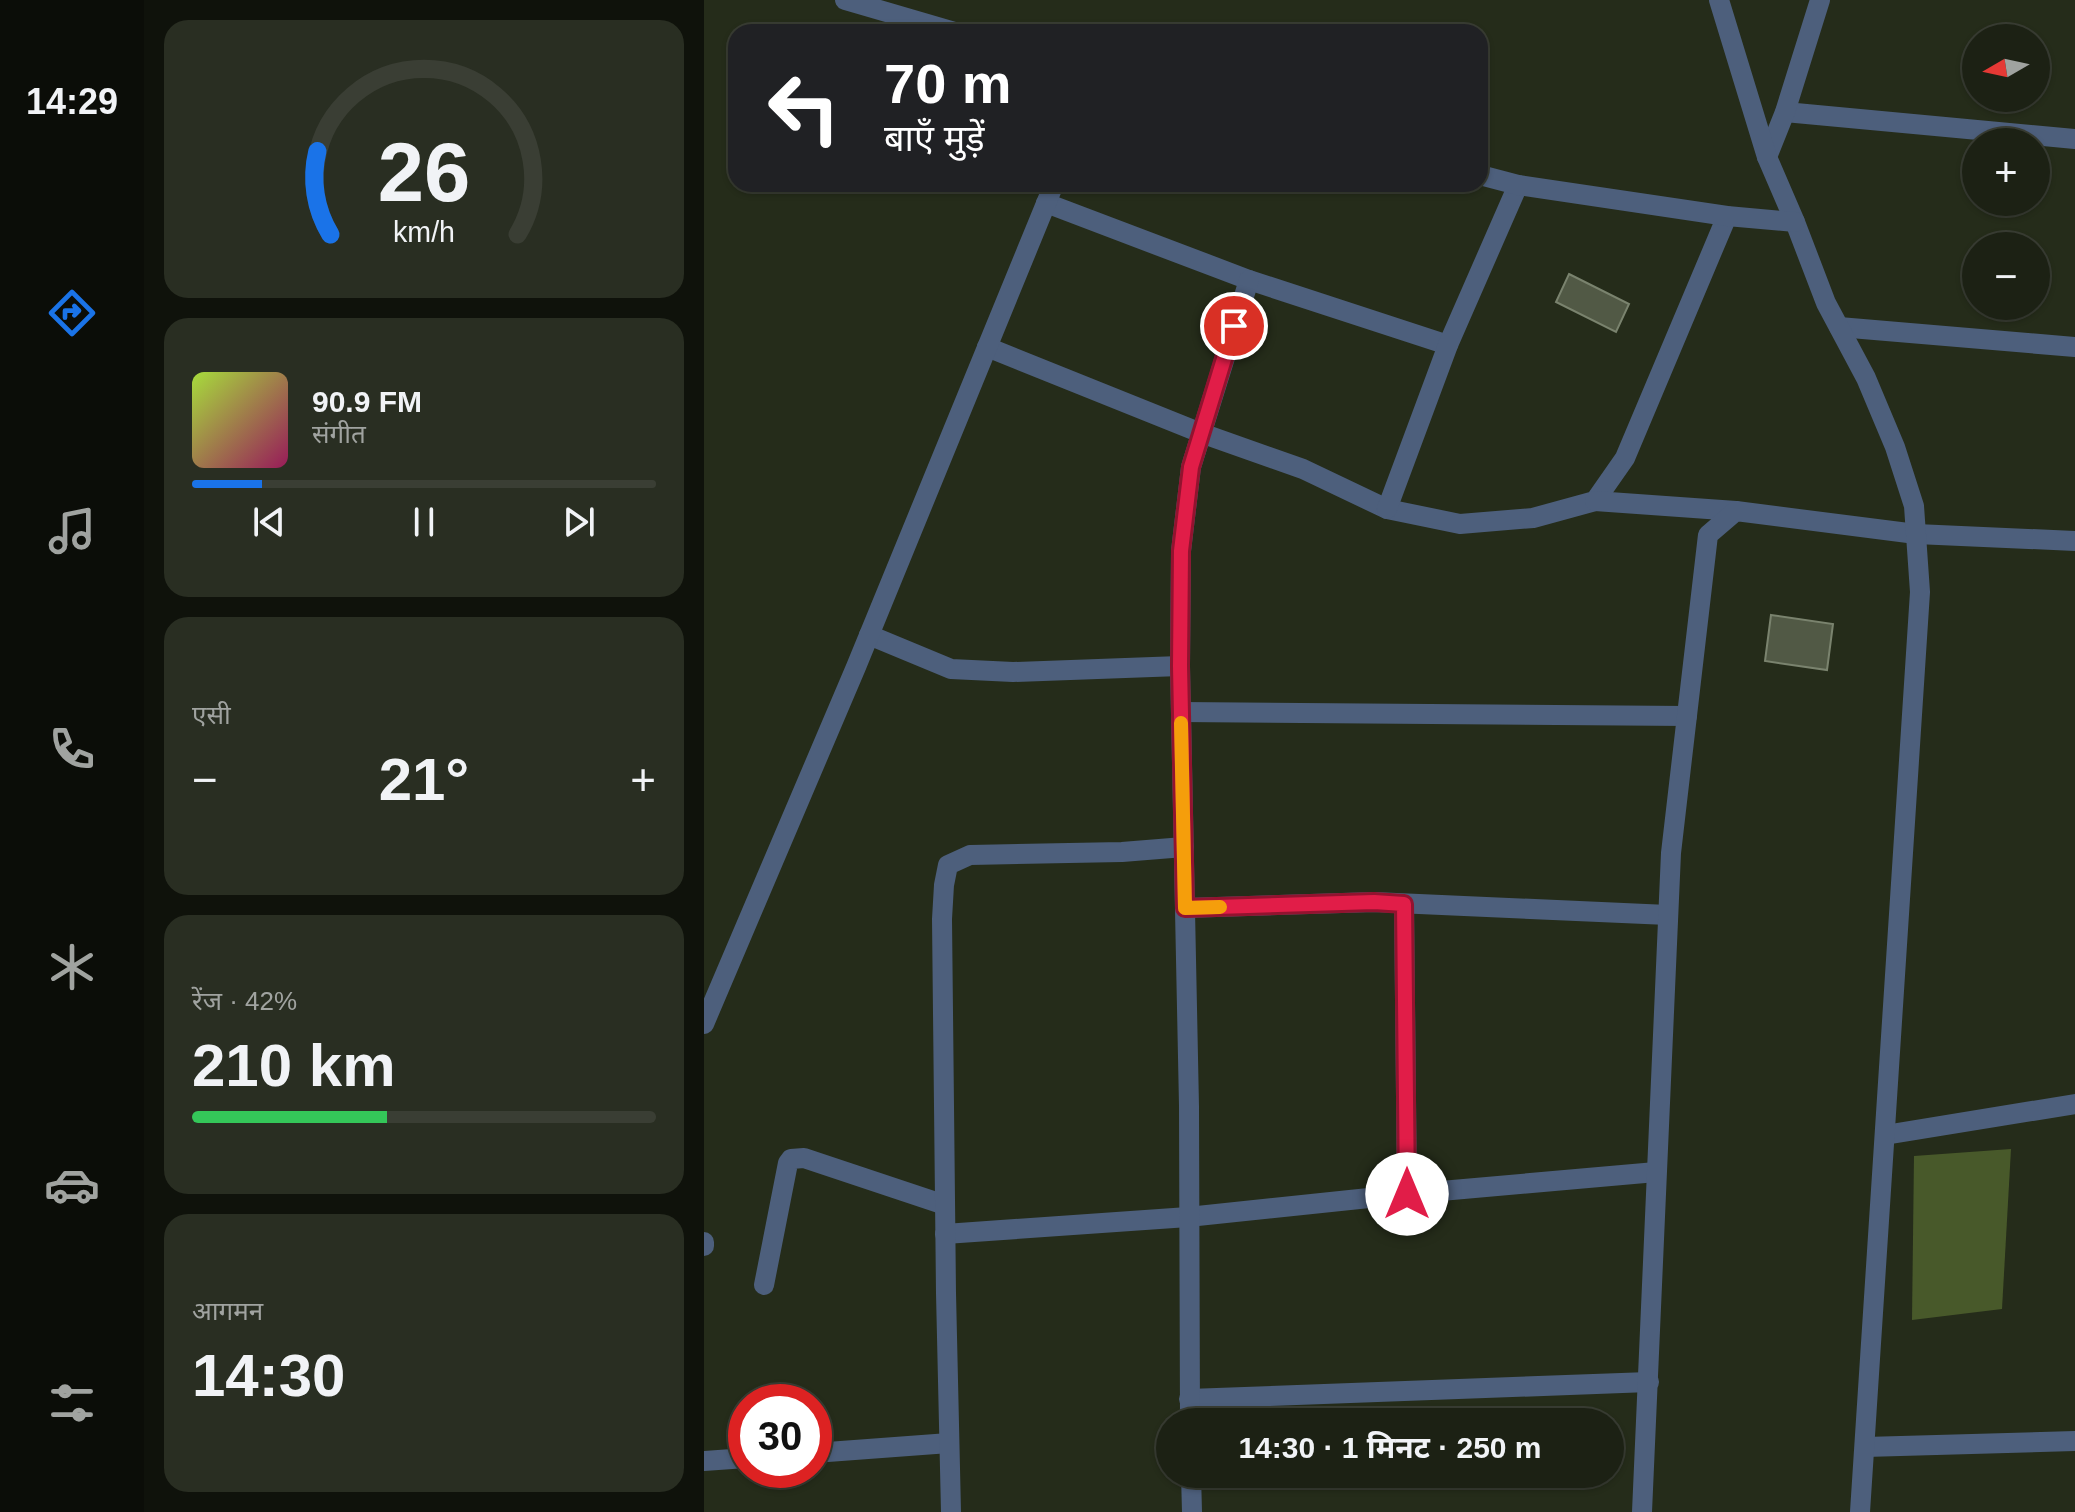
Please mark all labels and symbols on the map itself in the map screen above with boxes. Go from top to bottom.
north arrow [1962,24,2050,112]
pin [1200,292,1268,360]
position arrow [1365,1152,1449,1236]
speed limit sign: 30 [728,1384,832,1488]

